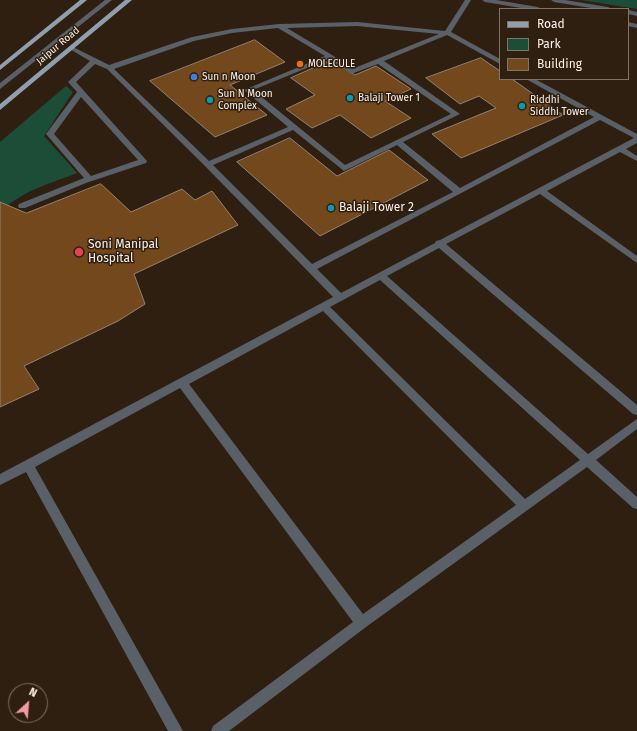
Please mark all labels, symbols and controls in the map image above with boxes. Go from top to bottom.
legend [499,8,629,80]
text: Road [537,17,565,31]
street label: Jaipur Road [34,24,82,68]
text: Park [537,37,561,51]
text: Building [537,57,582,71]
place label: MOLECULE [308,58,355,70]
marker: MOLECULE [295,59,305,69]
place label: Sun n Moon [202,71,256,83]
marker: Sun n Moon [189,72,199,82]
place label: Sun N Moon Complex [218,88,273,112]
place label: Balaji Tower 1 [358,92,420,104]
marker: Balaji Tower 1 [345,93,355,103]
place label: Riddhi Siddhi Tower [530,94,588,118]
marker: Sun N Moon Complex [205,95,215,105]
marker: Riddhi Siddhi Tower [517,101,527,111]
place label: Balaji Tower 2 [339,201,414,215]
marker: Balaji Tower 2 [326,203,336,213]
place label: Soni Manipal Hospital [88,238,158,266]
marker: Soni Manipal Hospital [73,246,85,258]
north arrow [8,683,48,723]
text: N [27,685,39,700]

